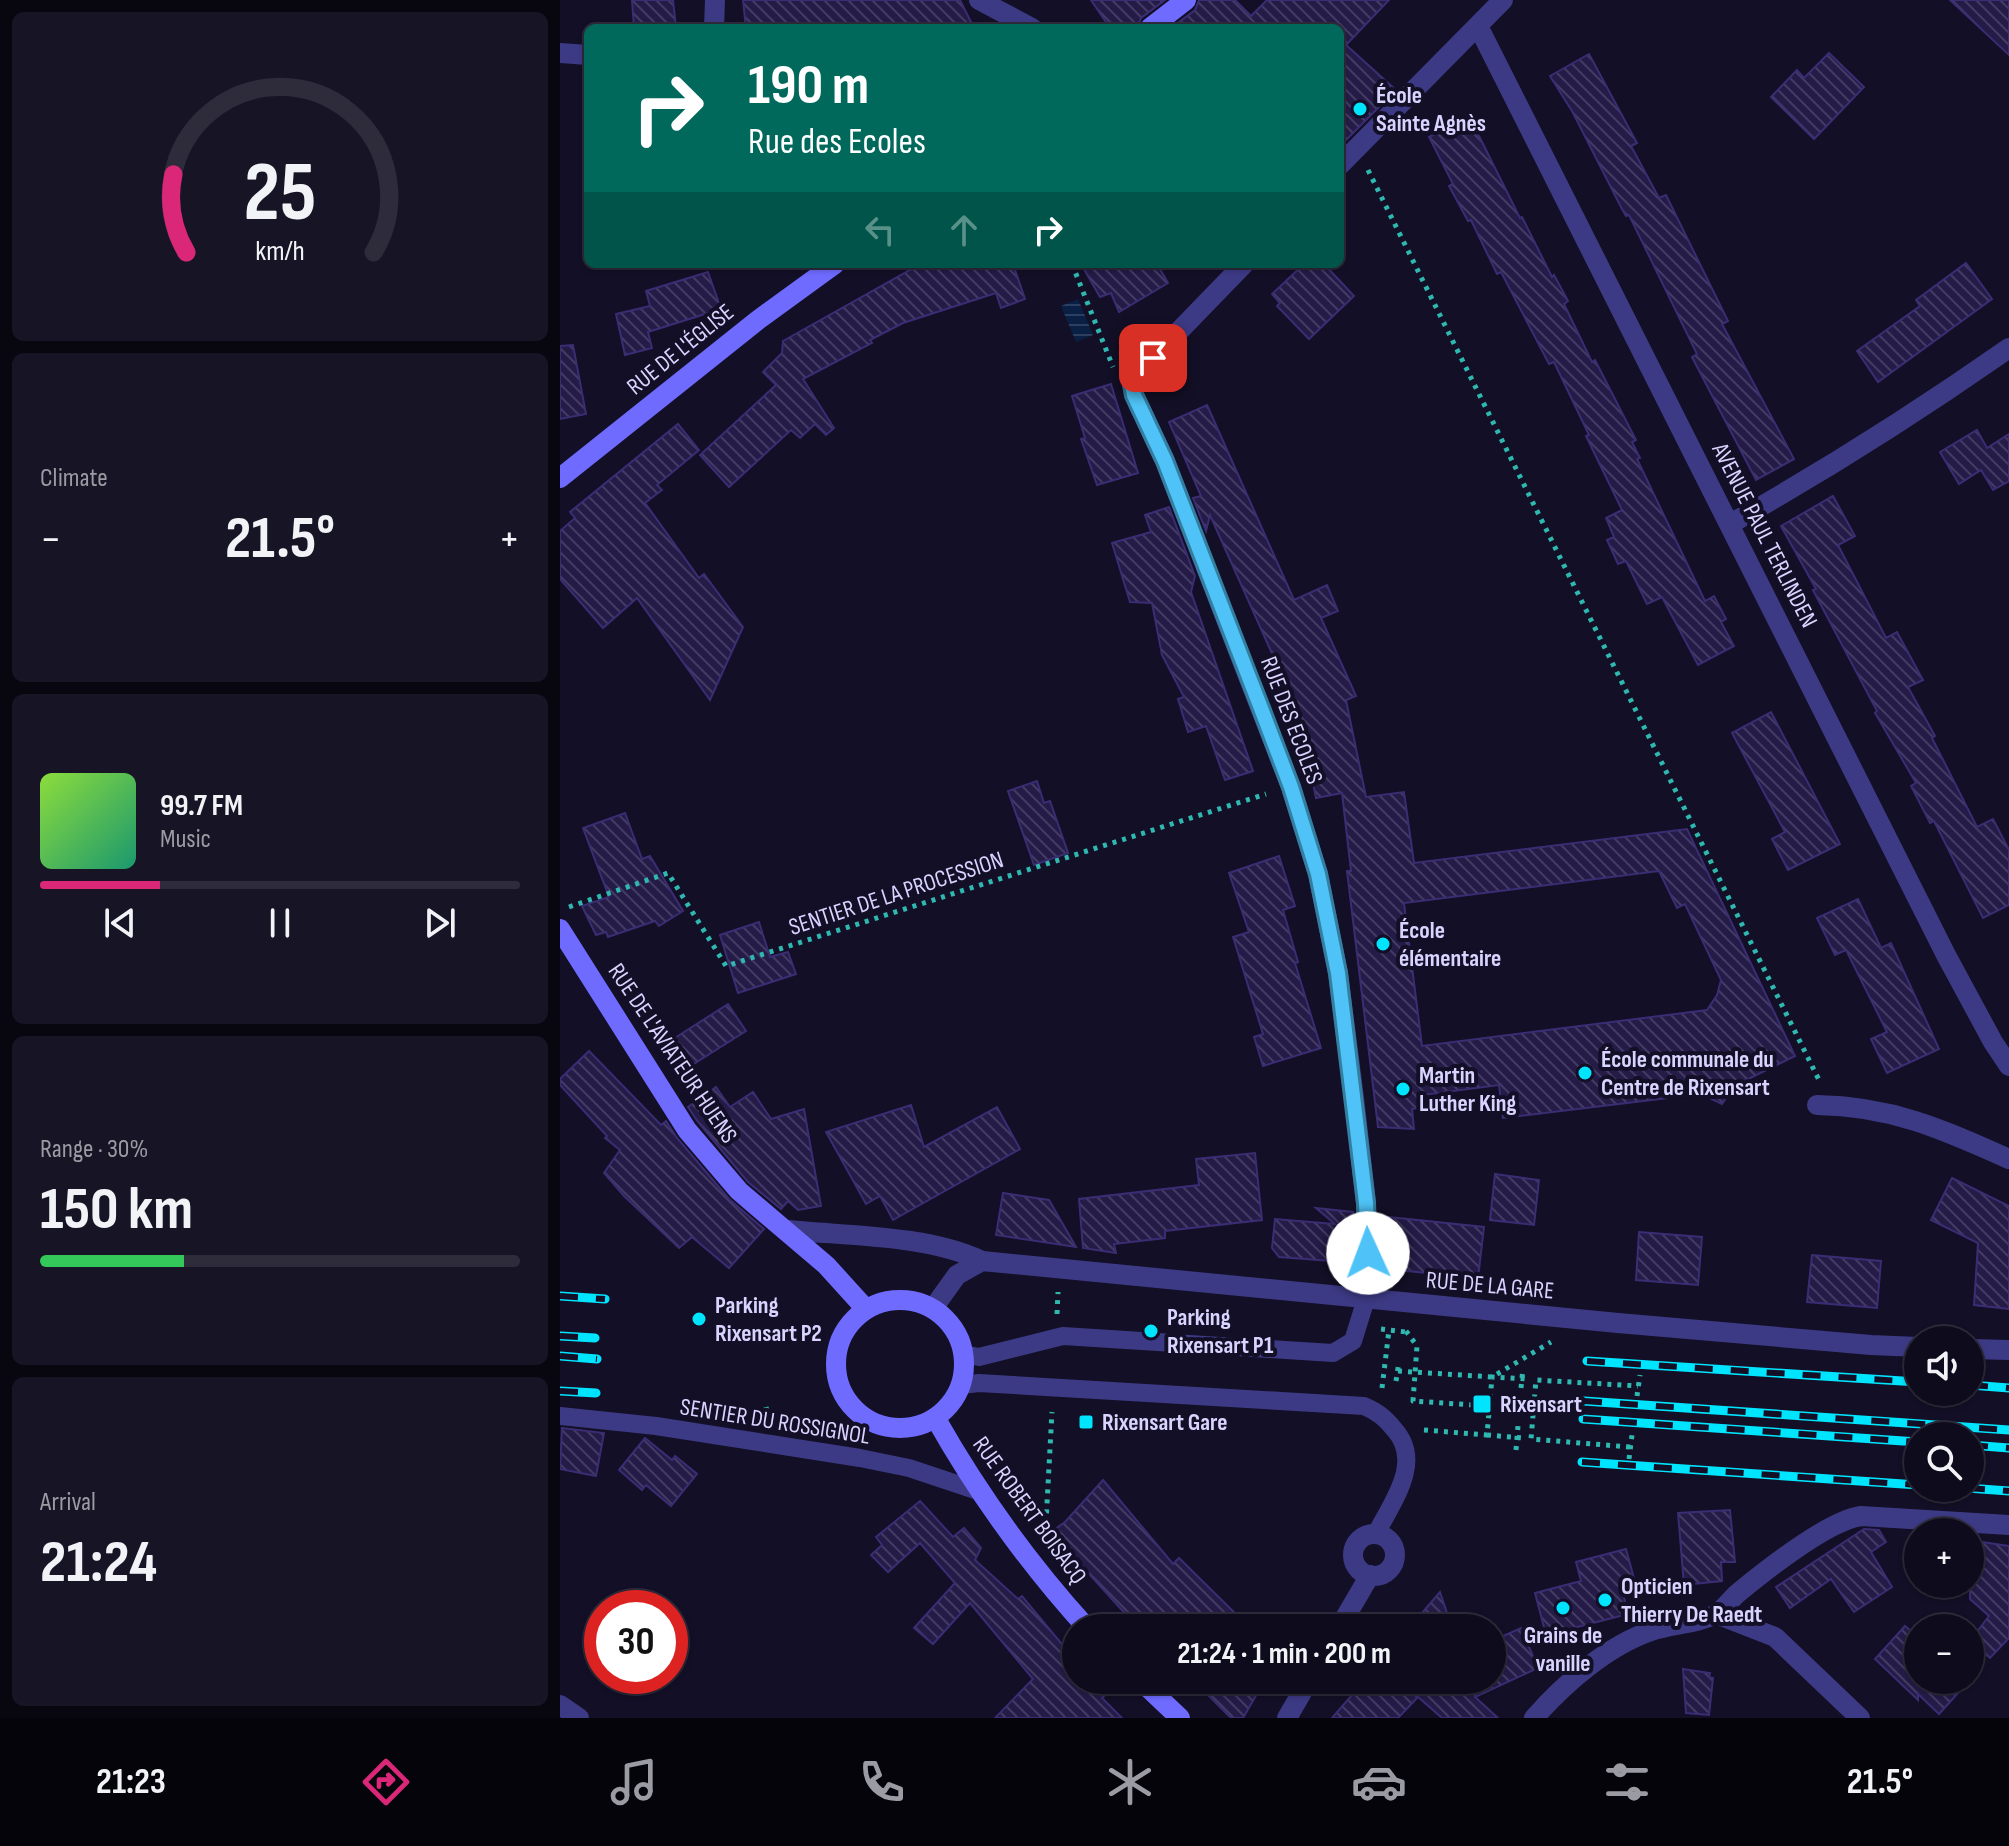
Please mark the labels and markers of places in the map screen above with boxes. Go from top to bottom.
place label: École Sainte Agnès [1376,81,1486,138]
marker: École Sainte Agnès [1351,100,1369,118]
pin [1119,324,1187,392]
place label: École élémentaire [1399,916,1501,973]
marker: École élémentaire [1374,935,1392,953]
place label: École communale du Centre de Rixensart [1601,1045,1774,1102]
place label: Martin Luther King [1419,1061,1516,1118]
marker: École communale du Centre de Rixensart [1576,1064,1594,1082]
marker: Martin Luther King [1394,1080,1412,1098]
place label: Parking Rixensart P2 [715,1291,822,1348]
place label: Parking Rixensart P1 [1167,1303,1274,1360]
marker: Parking Rixensart P2 [690,1310,708,1328]
marker: Parking Rixensart P1 [1142,1322,1160,1340]
place label: Rixensart [1500,1390,1582,1419]
marker: Rixensart [1471,1393,1493,1415]
place label: Rixensart Gare [1102,1408,1227,1437]
marker: Rixensart Gare [1077,1413,1095,1431]
place label: Opticien Thierry De Raedt [1621,1572,1762,1629]
marker: Opticien Thierry De Raedt [1596,1591,1614,1609]
marker: Grains de vanille [1554,1599,1572,1617]
place label: Grains de vanille [1524,1621,1602,1678]

